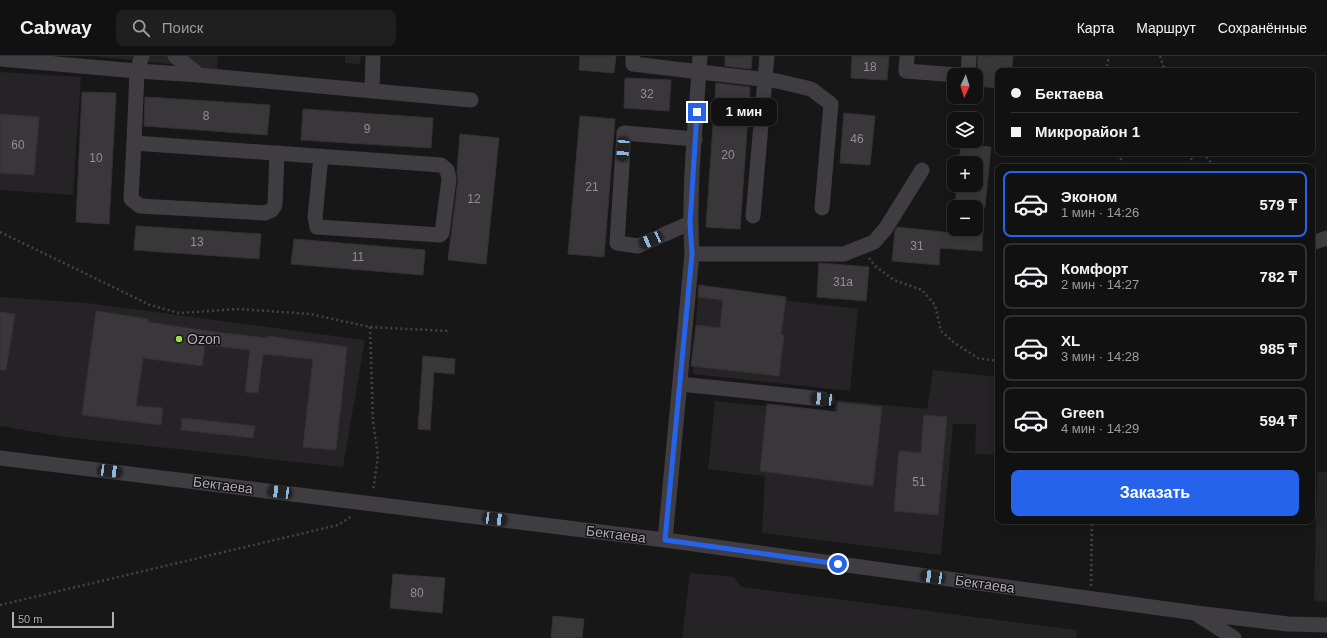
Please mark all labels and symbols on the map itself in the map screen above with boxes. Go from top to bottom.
house number: 18 [863,60,877,74]
north arrow [947,68,983,104]
house number: 32 [640,87,654,101]
callout: 1 мин [711,98,777,126]
route end [688,103,706,121]
house number: 8 [203,109,210,123]
house number: 9 [364,122,371,136]
house number: 46 [850,132,864,146]
car [616,137,630,161]
house number: 60 [11,138,25,152]
house number: 20 [721,148,735,162]
house number: 10 [89,151,103,165]
house number: 21 [585,180,599,194]
house number: 12 [467,192,481,206]
car [638,230,664,250]
house number: 13 [190,235,204,249]
house number: 31 [910,239,924,253]
house number: 11 [352,250,365,264]
house number: 31а [833,275,853,289]
place label: Ozon [187,331,220,347]
marker: Ozon [174,334,184,344]
car [810,392,836,406]
car [97,464,123,478]
street label: Бектаева [192,473,254,497]
house number: 51 [912,475,926,489]
car [267,485,293,499]
car [482,512,508,526]
street label: Бектаева [585,522,647,546]
route start [829,555,847,573]
car [920,569,946,585]
street label: Бектаева [954,572,1016,596]
house number: 80 [410,586,424,600]
scale bar [12,610,114,629]

